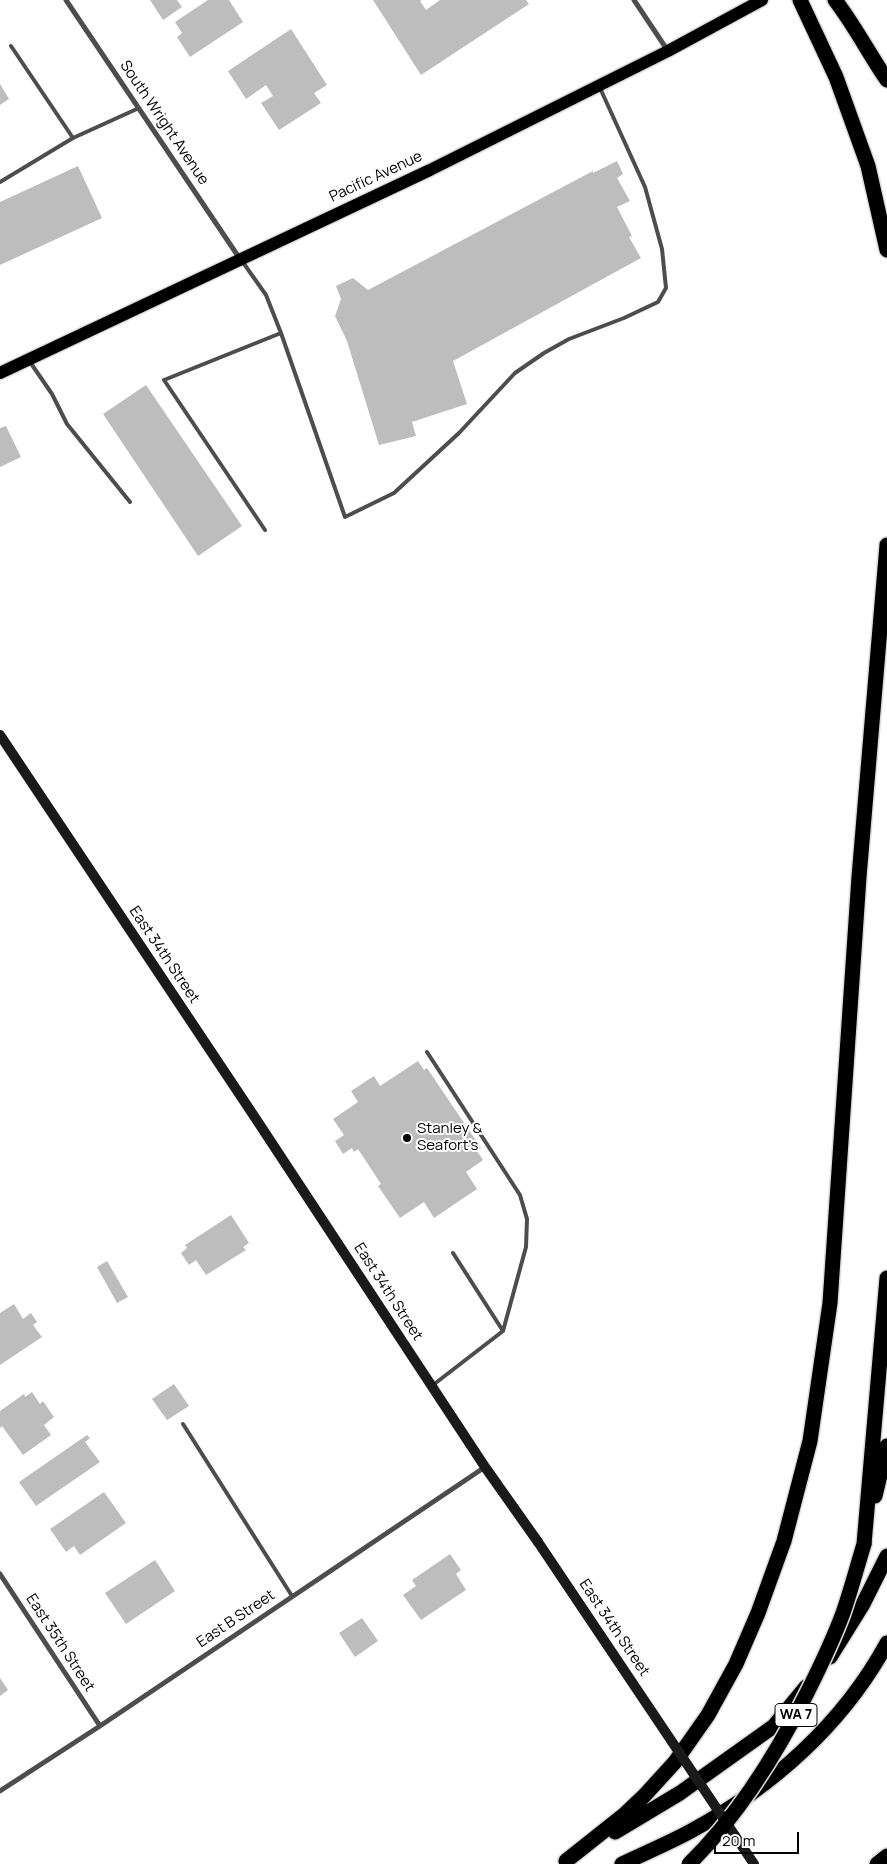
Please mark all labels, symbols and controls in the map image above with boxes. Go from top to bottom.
street label: South Wright Avenue [116,57,212,189]
street label: Pacific Avenue [327,148,425,206]
street label: East 34th Street [125,903,203,1007]
place label: Stanley & Seafort's [417,1120,482,1155]
marker: Stanley & Seafort's [401,1132,413,1144]
street label: East 34th Street [350,1240,426,1344]
street label: East 34th Street [575,1576,653,1680]
street label: East B Street [194,1586,278,1652]
street label: East 35th Street [22,1591,98,1695]
road number: WA 7 [775,1704,817,1726]
scale bar [717,1822,802,1854]
text: 20 m [722,1830,755,1851]

